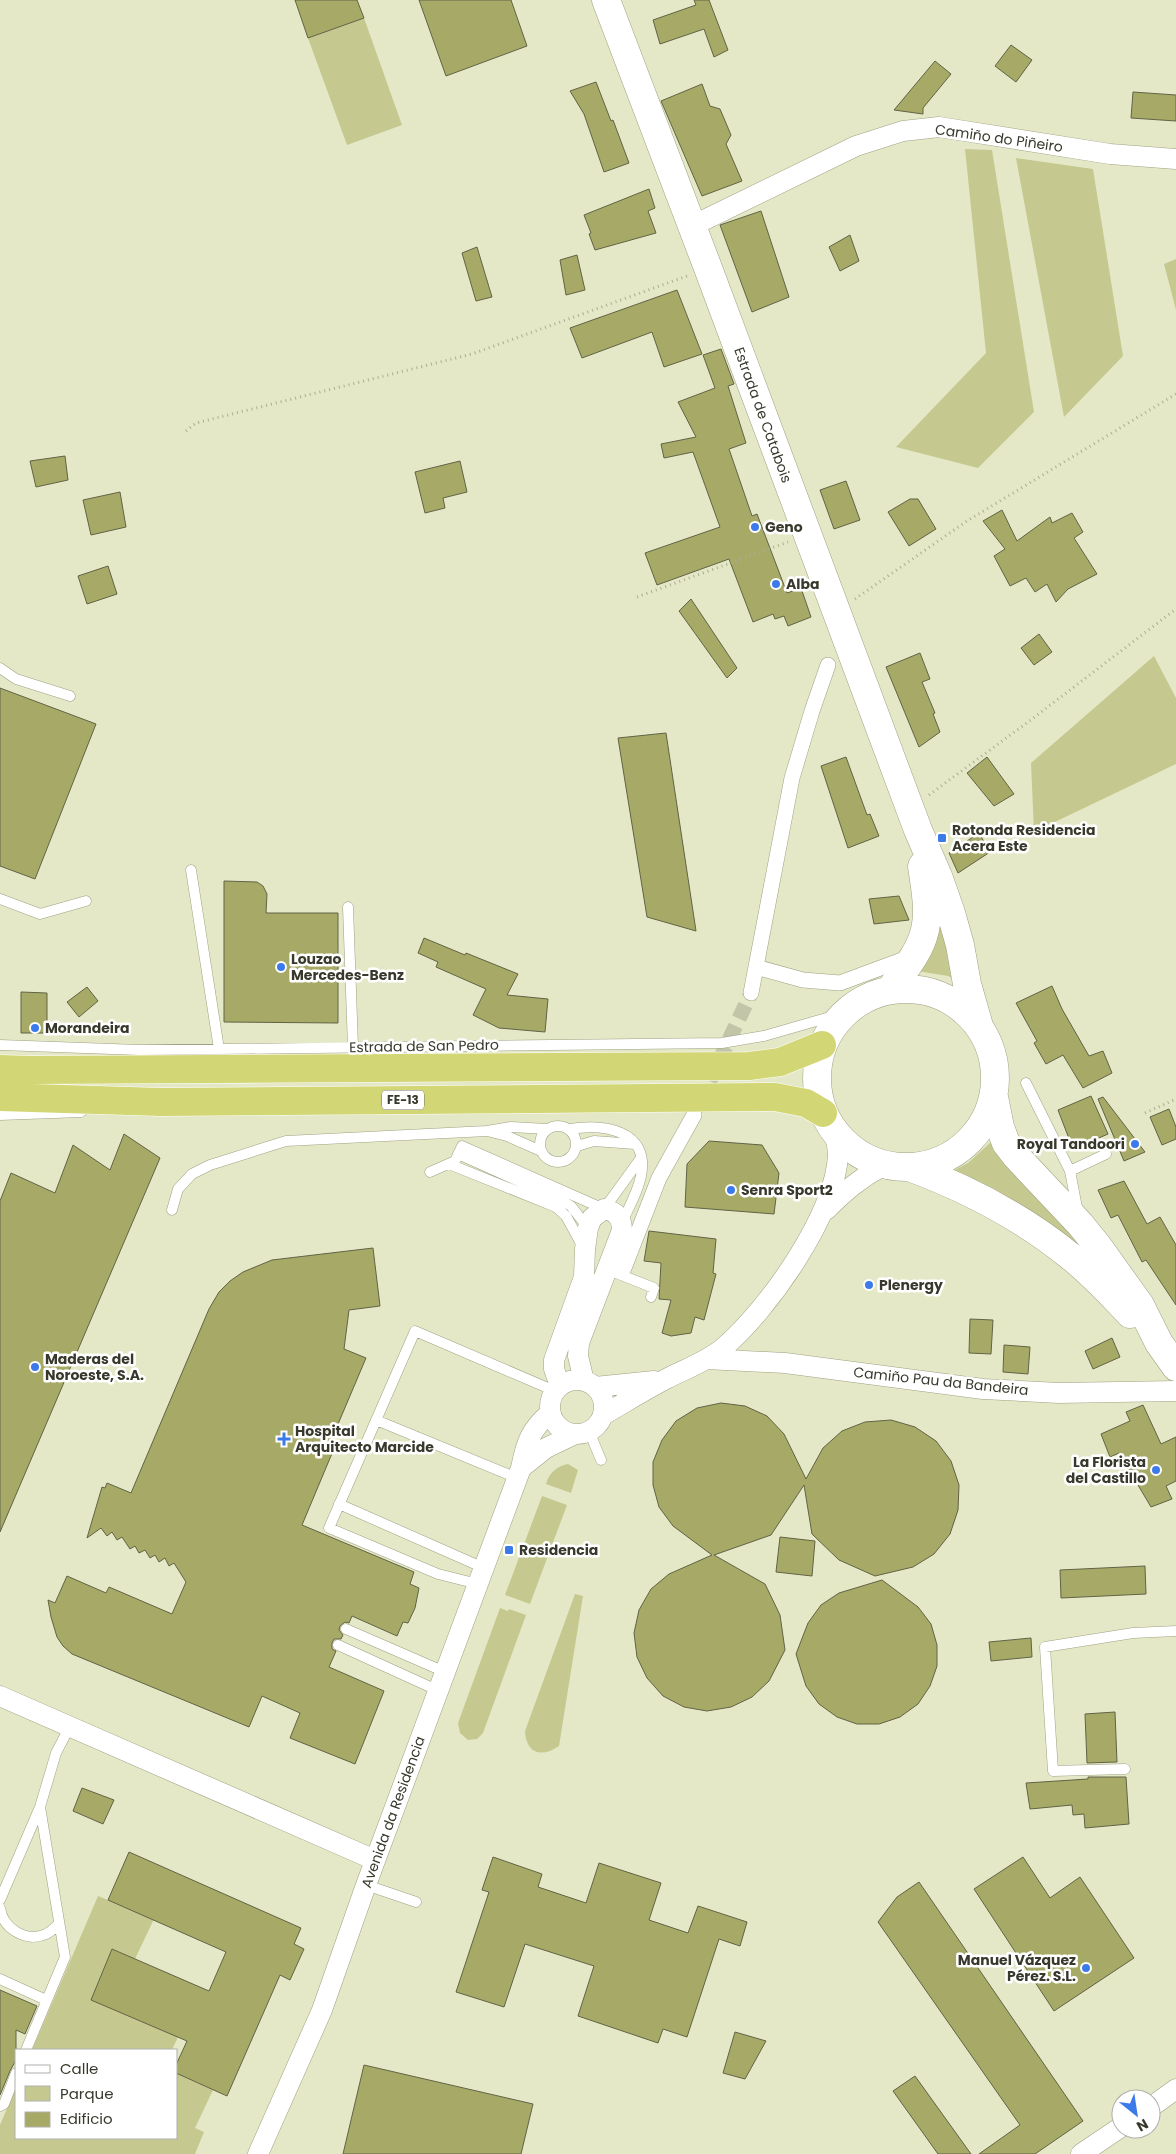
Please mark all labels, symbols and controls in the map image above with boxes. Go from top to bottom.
street label: Camiño do Piñeiro [934,119,1064,157]
street label: Estrada de Catabois [729,344,797,486]
place label: Geno [765,517,803,537]
marker: Geno [749,521,761,533]
place label: Alba [786,574,819,594]
marker: Alba [770,578,782,590]
place label: Rotonda Residencia Acera Este [952,820,1095,856]
marker: Rotonda Residencia Acera Este [936,832,948,844]
place label: Louzao Mercedes-Benz [291,949,404,985]
marker: Louzao Mercedes-Benz [275,961,287,973]
place label: Morandeira [45,1018,129,1038]
marker: Morandeira [29,1022,41,1034]
street label: Estrada de San Pedro [349,1035,499,1057]
road number: FE-13 [382,1090,424,1110]
place label: Royal Tandoori [1017,1134,1125,1154]
marker: Royal Tandoori [1129,1138,1141,1150]
place label: Senra Sport2 [741,1180,833,1200]
marker: Senra Sport2 [725,1184,737,1196]
place label: Plenergy [879,1275,943,1295]
marker: Plenergy [863,1279,875,1291]
place label: Maderas del Noroeste, S.A. [45,1349,144,1385]
marker: Maderas del Noroeste, S.A. [29,1361,41,1373]
street label: Camiño Pau da Bandeira [852,1362,1030,1400]
place label: Hospital Arquitecto Marcide [295,1421,434,1457]
marker: Hospital Arquitecto Marcide [277,1432,291,1446]
place label: La Florista del Castillo [1066,1452,1146,1488]
marker: La Florista del Castillo [1150,1464,1162,1476]
place label: Residencia [519,1540,598,1560]
marker: Residencia [503,1544,515,1556]
street label: Avenida da Residencia [356,1733,430,1891]
place label: Manuel Vázquez Pérez. S.L. [958,1950,1076,1986]
marker: Manuel Vázquez Pérez. S.L. [1080,1962,1092,1974]
legend [15,2049,178,2139]
text: Calle [60,2058,98,2079]
text: Parque [60,2083,113,2104]
north arrow [1111,2089,1161,2139]
text: Edificio [60,2108,113,2129]
text: N [1133,2114,1152,2137]

